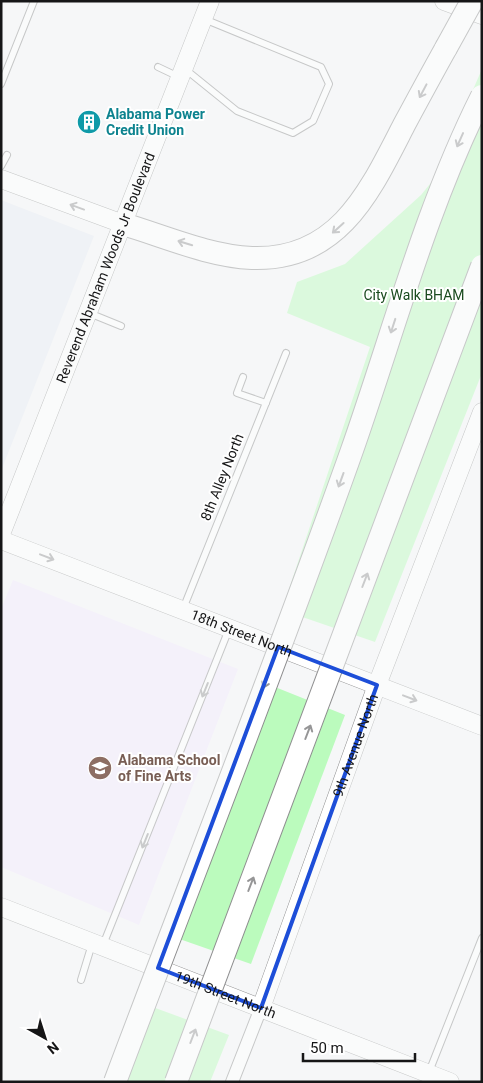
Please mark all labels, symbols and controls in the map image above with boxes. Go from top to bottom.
one-way arrow [418,83,428,98]
place label: Alabama Power Credit Union [106,106,205,138]
building icon: Alabama Power Credit Union [76,109,102,135]
one-way arrow [455,132,465,147]
street label: Reverend Abraham Woods Jr Boulevard [53,150,158,385]
one-way arrow [70,202,85,211]
one-way arrow [332,222,345,233]
one-way arrow [177,237,193,247]
park label: City Walk BHAM [363,287,465,303]
one-way arrow [388,317,397,333]
street label: 8th Alley North [197,431,247,523]
one-way arrow [336,471,345,487]
one-way arrow [39,553,54,562]
one-way arrow [361,573,370,588]
street label: 18th Street North [189,606,295,660]
one-way arrow [261,673,270,688]
one-way arrow [200,682,209,697]
street label: 9th Avenue North [329,692,381,799]
one-way arrow [402,694,417,704]
one-way arrow [304,725,313,740]
place label: Alabama School of Fine Arts [118,752,220,784]
school or university icon: Alabama School of Fine Arts [87,755,113,781]
one-way arrow [139,833,148,848]
one-way arrow [246,877,256,892]
street label: 19th Street North [173,968,278,1021]
north arrow [20,1013,70,1063]
one-way arrow [189,1029,198,1044]
scale bar [303,1030,416,1062]
text: N [44,1039,62,1057]
text: 50 m [310,1039,344,1057]

